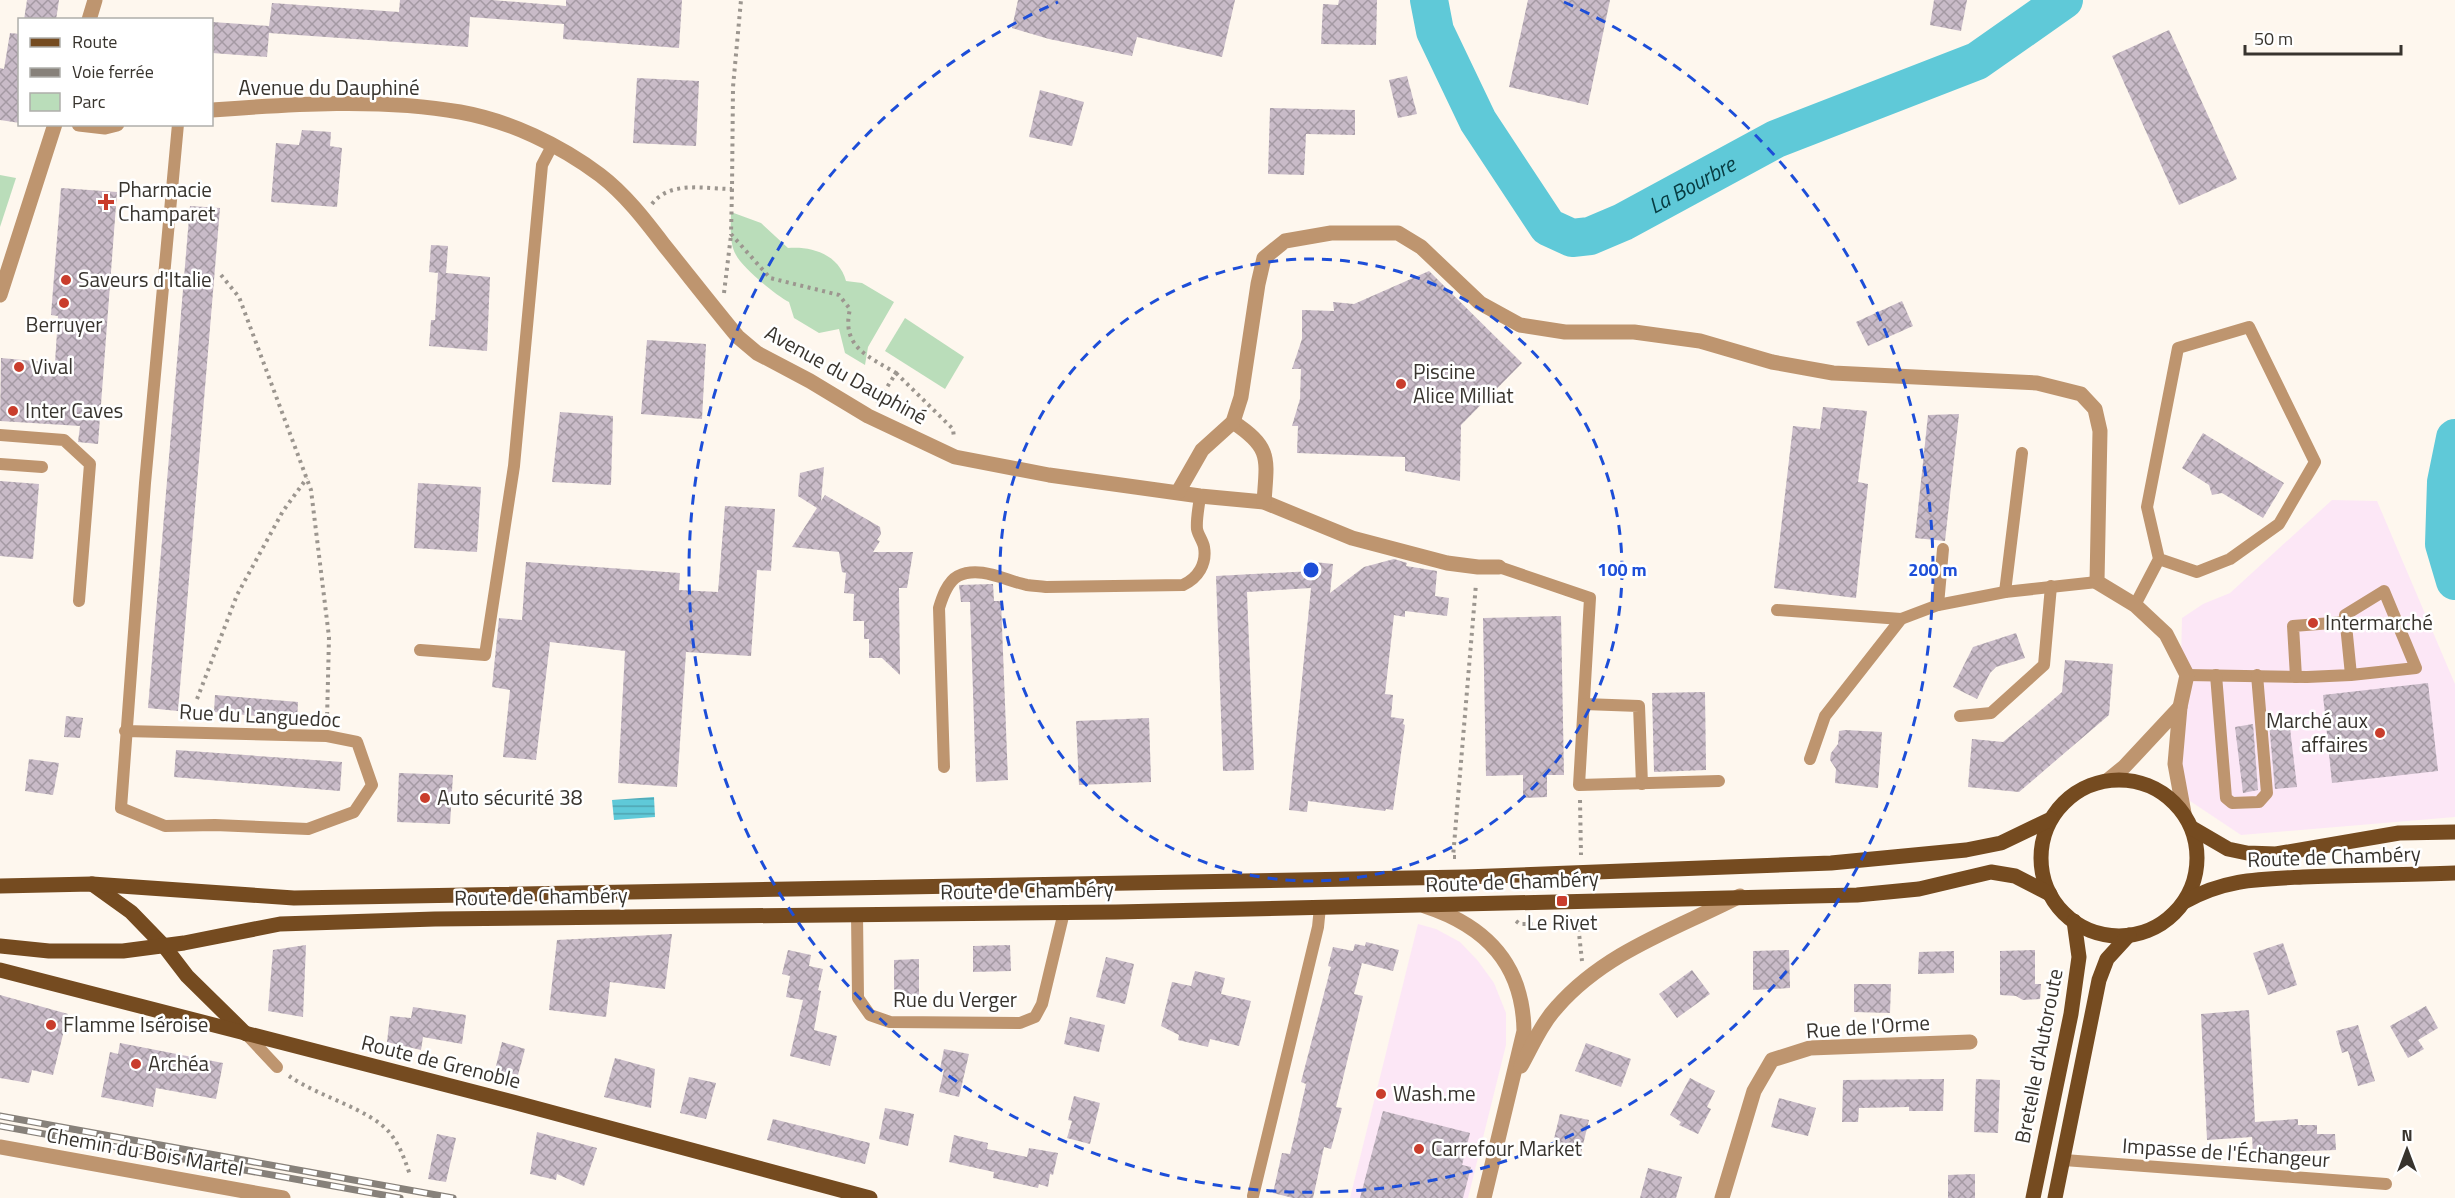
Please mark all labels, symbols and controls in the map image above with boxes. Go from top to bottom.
legend [18,18,213,126]
scale bar [2245,18,2401,56]
text: 50 m [2254,25,2293,52]
text: Route [72,28,117,55]
text: Voie ferrée [72,58,154,85]
street label: Avenue du Dauphiné [238,71,420,103]
text: Parc [72,88,106,115]
water label: La Bourbre [1642,146,1743,222]
place label: Pharmacie Champaret [118,173,216,229]
marker: Pharmacie Champaret [99,195,113,209]
place label: Saveurs d'Italie [78,263,212,295]
marker: Saveurs d'Italie [59,273,73,287]
marker: Berruyer [57,296,71,310]
place label: Berruyer [25,308,103,340]
street label: Avenue du Dauphiné [759,316,933,432]
place label: Vival [31,350,73,382]
place label: Piscine Alice Milliat [1413,355,1514,411]
marker: Vival [12,360,26,374]
marker: Piscine Alice Milliat [1394,377,1408,391]
place label: Inter Caves [25,394,123,426]
marker: Inter Caves [6,404,20,418]
text: 100 m [1597,556,1647,583]
text: 200 m [1908,556,1958,583]
centre of rings [1301,560,1321,580]
place label: Intermarché [2325,606,2433,638]
marker: Intermarché [2306,616,2320,630]
street label: Rue du Languedoc [178,695,342,735]
place label: Marché aux affaires [2266,704,2368,760]
marker: Marché aux affaires [2373,726,2387,740]
place label: Auto sécurité 38 [437,781,583,813]
marker: Auto sécurité 38 [418,791,432,805]
street label: Route de Chambéry [2247,837,2421,875]
street label: Route de Chambéry [1425,862,1599,900]
street label: Route de Chambéry [940,872,1114,908]
street label: Route de Chambéry [454,878,628,914]
marker: Le Rivet [1555,894,1569,908]
place label: Le Rivet [1527,906,1598,938]
street label: Bretelle d'Autoroute [2005,966,2071,1146]
street label: Rue du Verger [893,983,1017,1015]
street label: Rue de l'Orme [1805,1006,1931,1046]
place label: Flamme Iséroise [63,1008,208,1040]
marker: Flamme Iséroise [44,1018,58,1032]
street label: Route de Grenoble [358,1026,524,1096]
place label: Archéa [148,1047,210,1079]
marker: Archéa [129,1057,143,1071]
place label: Wash.me [1393,1077,1476,1109]
marker: Wash.me [1374,1087,1388,1101]
street label: Chemin du Bois Martel [44,1118,246,1184]
north arrow [2377,1120,2437,1180]
text: N [2401,1123,2413,1147]
street label: Impasse de l'Échangeur [2121,1129,2331,1175]
place label: Carrefour Market [1431,1132,1583,1164]
marker: Carrefour Market [1412,1142,1426,1156]

